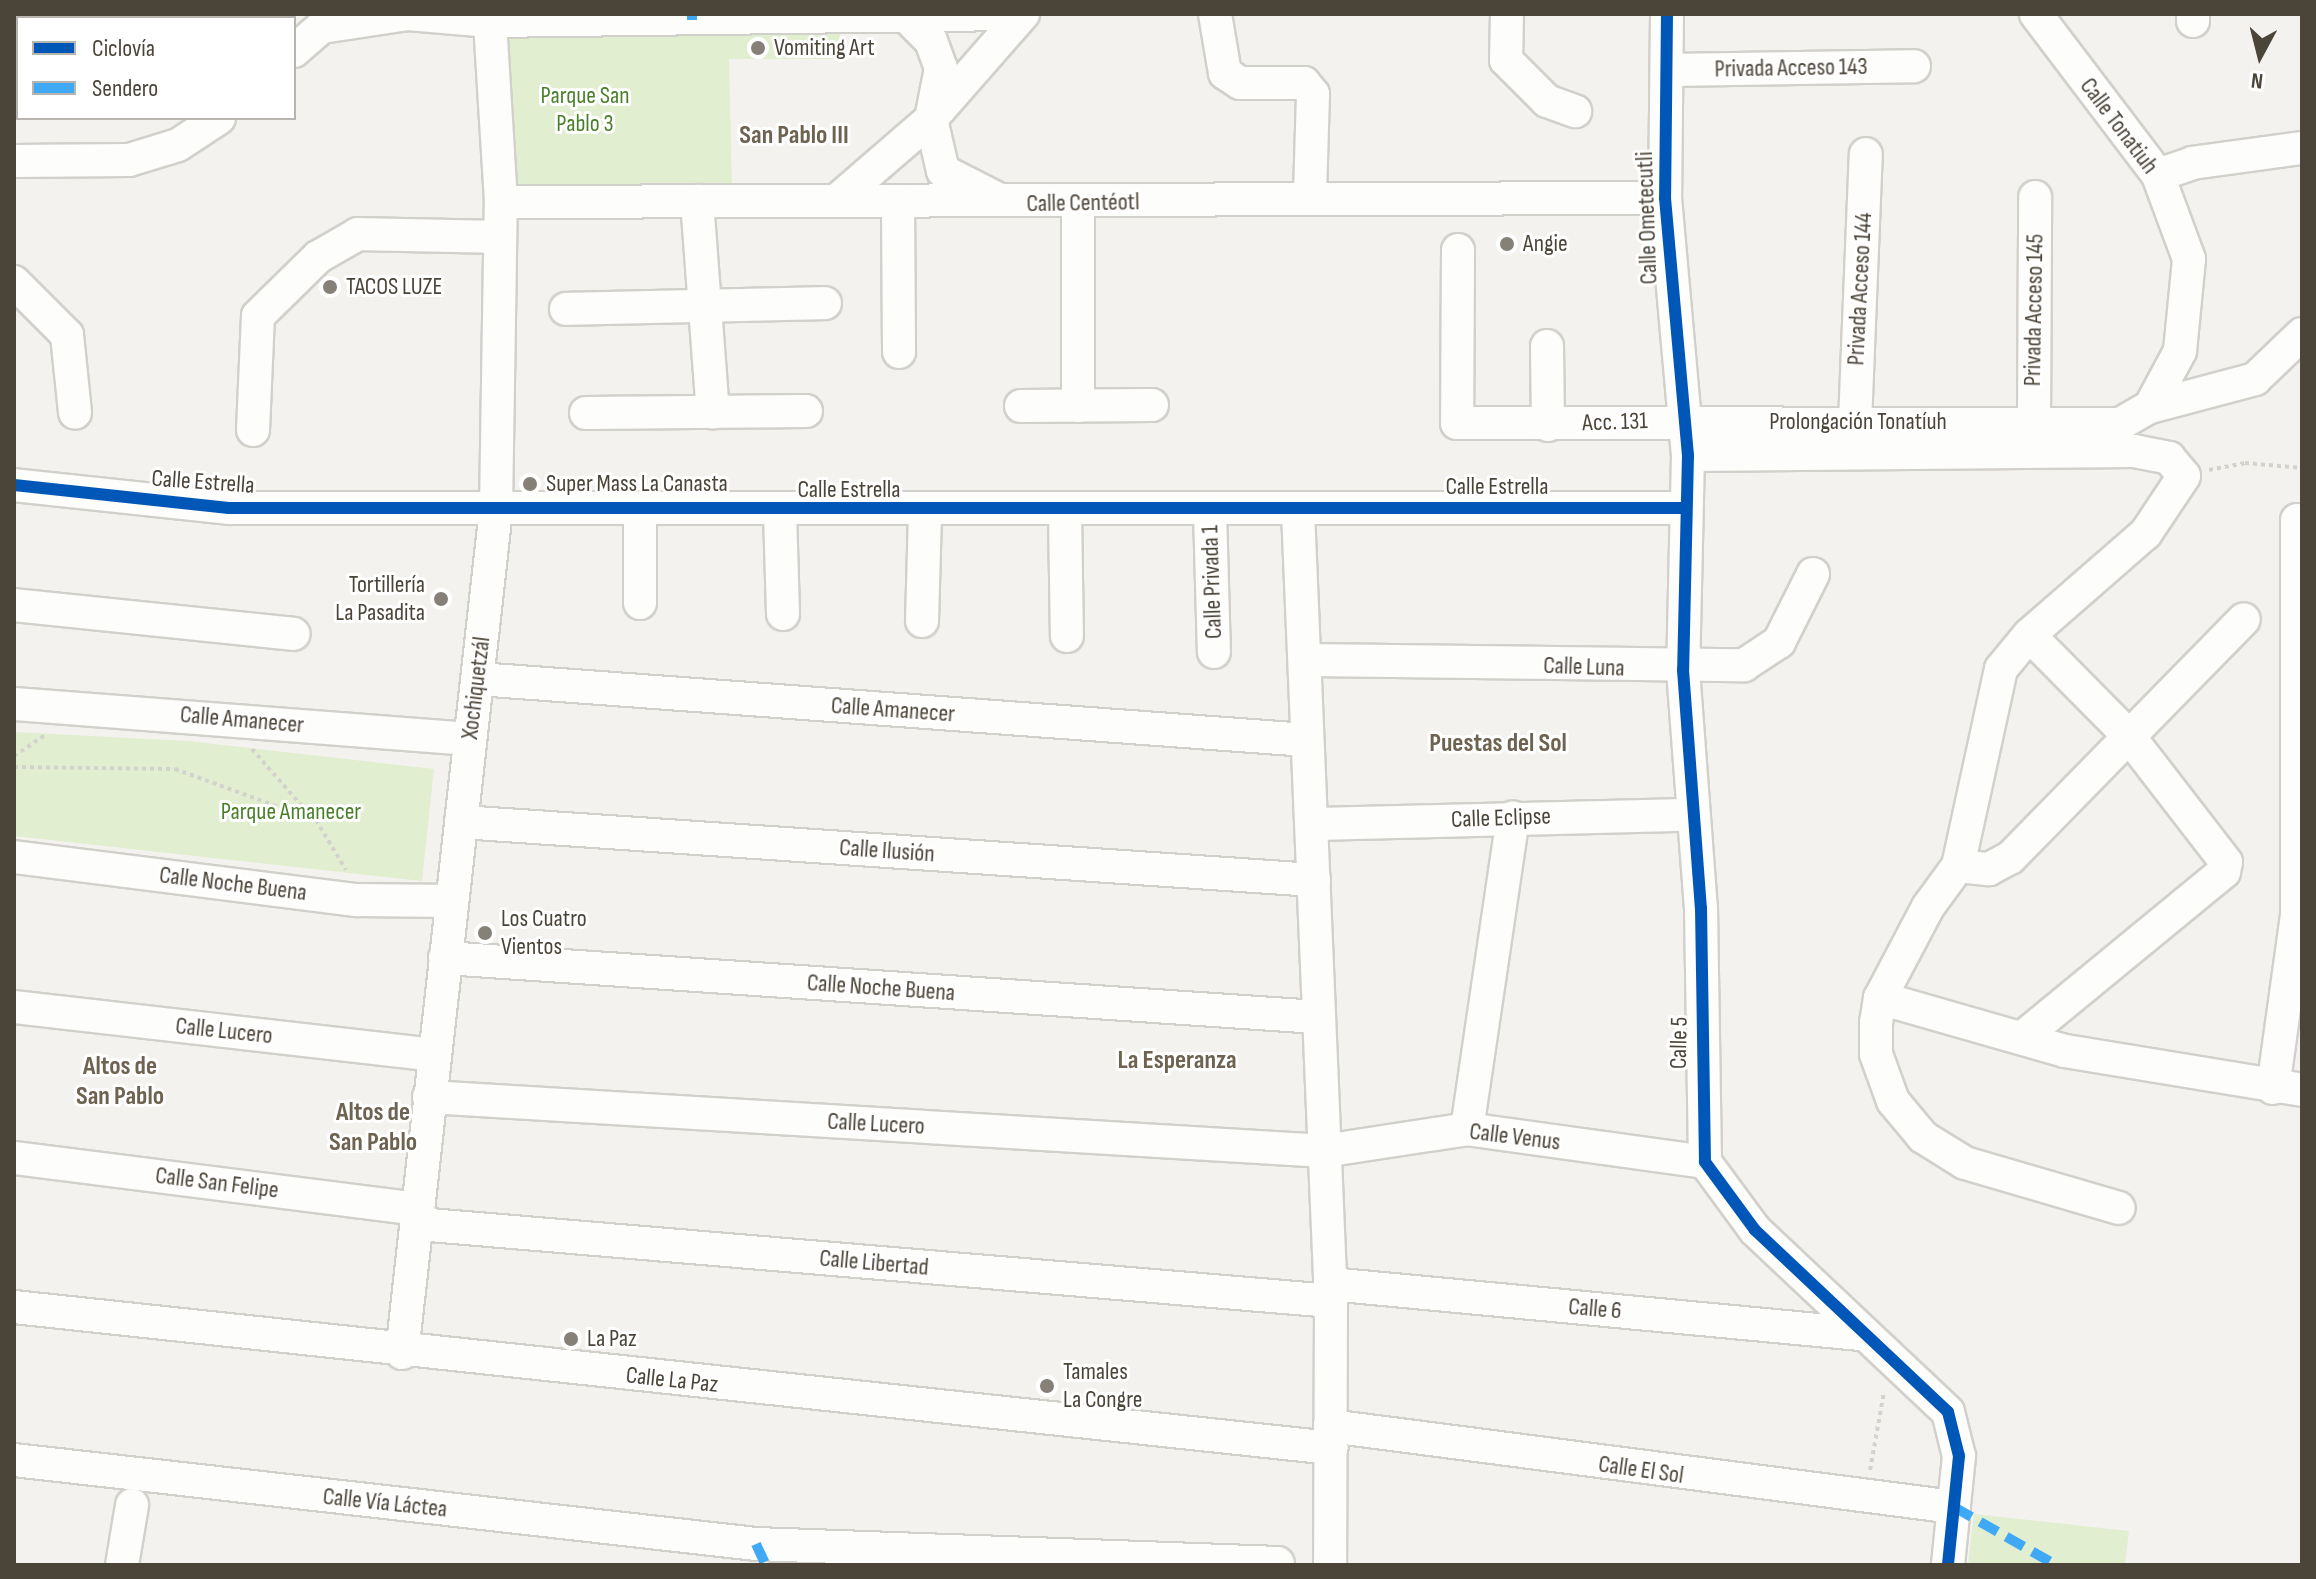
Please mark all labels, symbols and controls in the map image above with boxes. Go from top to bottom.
legend [16,16,296,120]
north arrow [2220,16,2300,96]
text: Ciclovía [92,34,155,63]
place label: Vomiting Art [774,34,875,62]
marker: Vomiting Art [749,39,767,57]
street label: Privada Acceso 143 [1714,52,1868,84]
text: N [2250,66,2264,94]
street label: Calle Tonatiuh [2074,72,2164,180]
text: Sendero [92,74,158,103]
park label: Parque San Pablo 3 [541,82,629,138]
district label: San Pablo III [739,120,849,152]
street label: Calle Ometecutli [1630,151,1664,285]
street label: Calle Centéotl [1026,188,1140,218]
street label: Privada Acceso 144 [1842,212,1878,366]
place label: Angie [1523,230,1568,258]
street label: Privada Acceso 145 [2018,234,2050,386]
marker: Angie [1498,235,1516,253]
place label: TACOS LUZE [346,273,442,301]
marker: TACOS LUZE [321,278,339,296]
street label: Acc. 131 [1582,406,1648,438]
street label: Prolongación Tonatíuh [1769,408,1947,436]
street label: Calle Estrella [151,464,255,500]
place label: Super Mass La Canasta [546,470,728,498]
street label: Calle Estrella [1445,473,1549,501]
marker: Super Mass La Canasta [521,475,539,493]
street label: Calle Estrella [797,476,901,504]
street label: Calle Privada 1 [1196,525,1228,639]
place label: Tortillería La Pasadita [335,571,425,627]
marker: Tortillería La Pasadita [432,590,450,608]
street label: Xochiquetzál [455,635,497,741]
street label: Calle Luna [1543,651,1625,683]
street label: Calle Amanecer [830,691,956,729]
street label: Calle Amanecer [179,700,305,740]
district label: Puestas del Sol [1429,728,1567,760]
park label: Parque Amanecer [221,798,361,826]
street label: Calle Eclipse [1451,802,1551,834]
street label: Calle Ilusión [838,833,936,869]
street label: Calle Noche Buena [158,861,308,907]
place label: Los Cuatro Vientos [501,905,587,961]
marker: Los Cuatro Vientos [476,924,494,942]
street label: Calle Noche Buena [806,968,956,1008]
street label: Calle Lucero [174,1012,274,1050]
street label: Calle 5 [1664,1017,1694,1069]
district label: La Esperanza [1117,1045,1237,1077]
district label: Altos de San Pablo [76,1051,164,1112]
district label: Altos de San Pablo [329,1097,417,1158]
street label: Calle Lucero [827,1107,925,1141]
street label: Calle Venus [1468,1117,1562,1157]
street label: Calle San Felipe [154,1161,280,1205]
street label: Calle Libertad [818,1244,930,1282]
street label: Calle 6 [1567,1292,1623,1326]
place label: La Paz [587,1325,637,1353]
marker: La Paz [562,1330,580,1348]
place label: Tamales La Congre [1063,1358,1142,1414]
street label: Calle La Paz [625,1361,719,1399]
marker: Tamales La Congre [1038,1377,1056,1395]
street label: Calle El Sol [1597,1450,1685,1490]
street label: Calle Vía Láctea [321,1482,449,1524]

